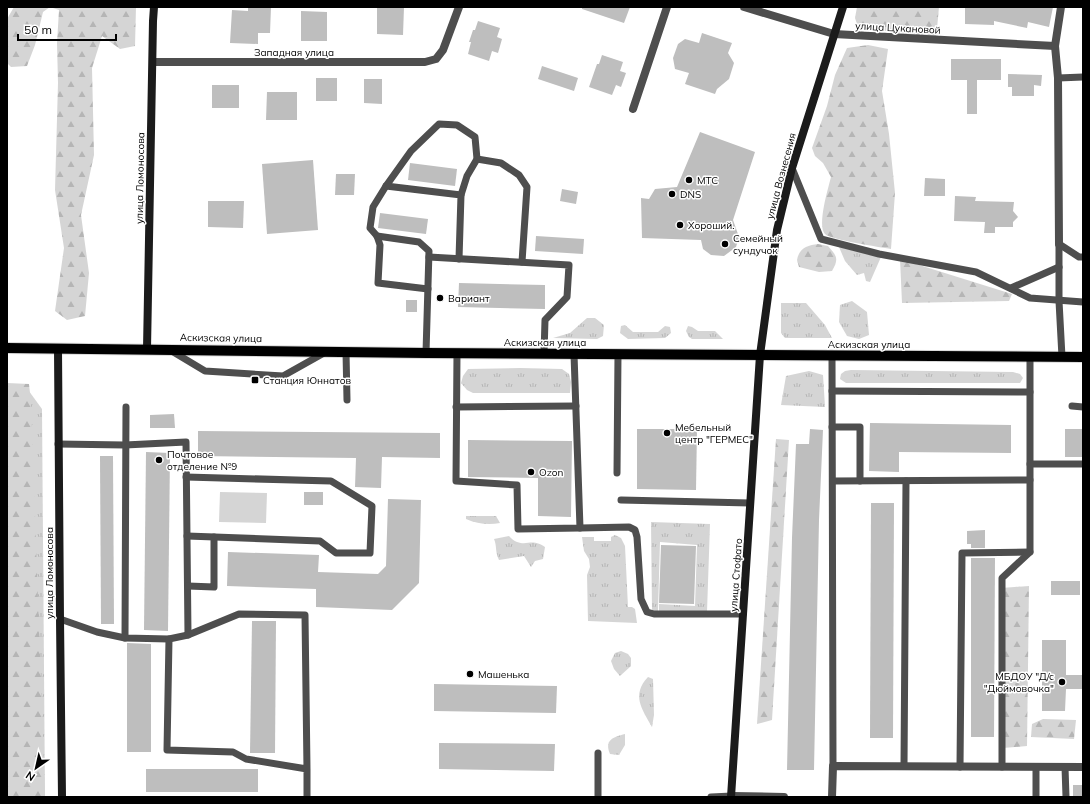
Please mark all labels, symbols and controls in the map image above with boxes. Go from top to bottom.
scale bar [18,16,116,42]
street label: улица Цукановой [855,19,941,37]
text: 50 m [24,22,52,37]
street label: Западная улица [254,46,334,59]
street label: улица Вознесения [763,131,799,221]
street label: улица Ломоносова [133,132,147,224]
place label: МТС [697,174,718,187]
marker: МТС [684,175,694,185]
place label: DNS [680,188,701,201]
marker: DNS [667,189,677,199]
place label: Хороший. [688,219,735,232]
marker: Хороший. [675,220,685,230]
place label: Семейный сундучок [733,232,783,257]
marker: Семейный сундучок [720,239,730,249]
place label: Вариант [448,292,490,305]
marker: Вариант [435,293,445,303]
street label: Аскизская улица [180,331,262,345]
street label: Аскизская улица [504,336,586,349]
street label: Аскизская улица [828,338,910,351]
place label: Станция Юннатов [263,374,351,387]
marker: Станция Юннатов [250,375,260,385]
place label: Мебельный центр "ГЕРМЕС" [675,421,753,446]
marker: Мебельный центр "ГЕРМЕС" [662,428,672,438]
place label: Почтовое отделение №9 [167,448,237,473]
marker: Почтовое отделение №9 [154,455,164,465]
place label: Ozon [539,466,564,479]
marker: Ozon [526,467,536,477]
street label: улица Ломоносова [43,527,56,619]
street label: улица Стофато [727,538,745,612]
place label: Машенька [478,668,529,681]
marker: Машенька [465,669,475,679]
place label: МБДОУ "Д/с "Дюймовочка" [984,670,1054,695]
marker: МБДОУ "Д/с "Дюймовочка" [1057,677,1067,687]
north arrow [16,748,56,788]
text: N [23,768,38,784]

